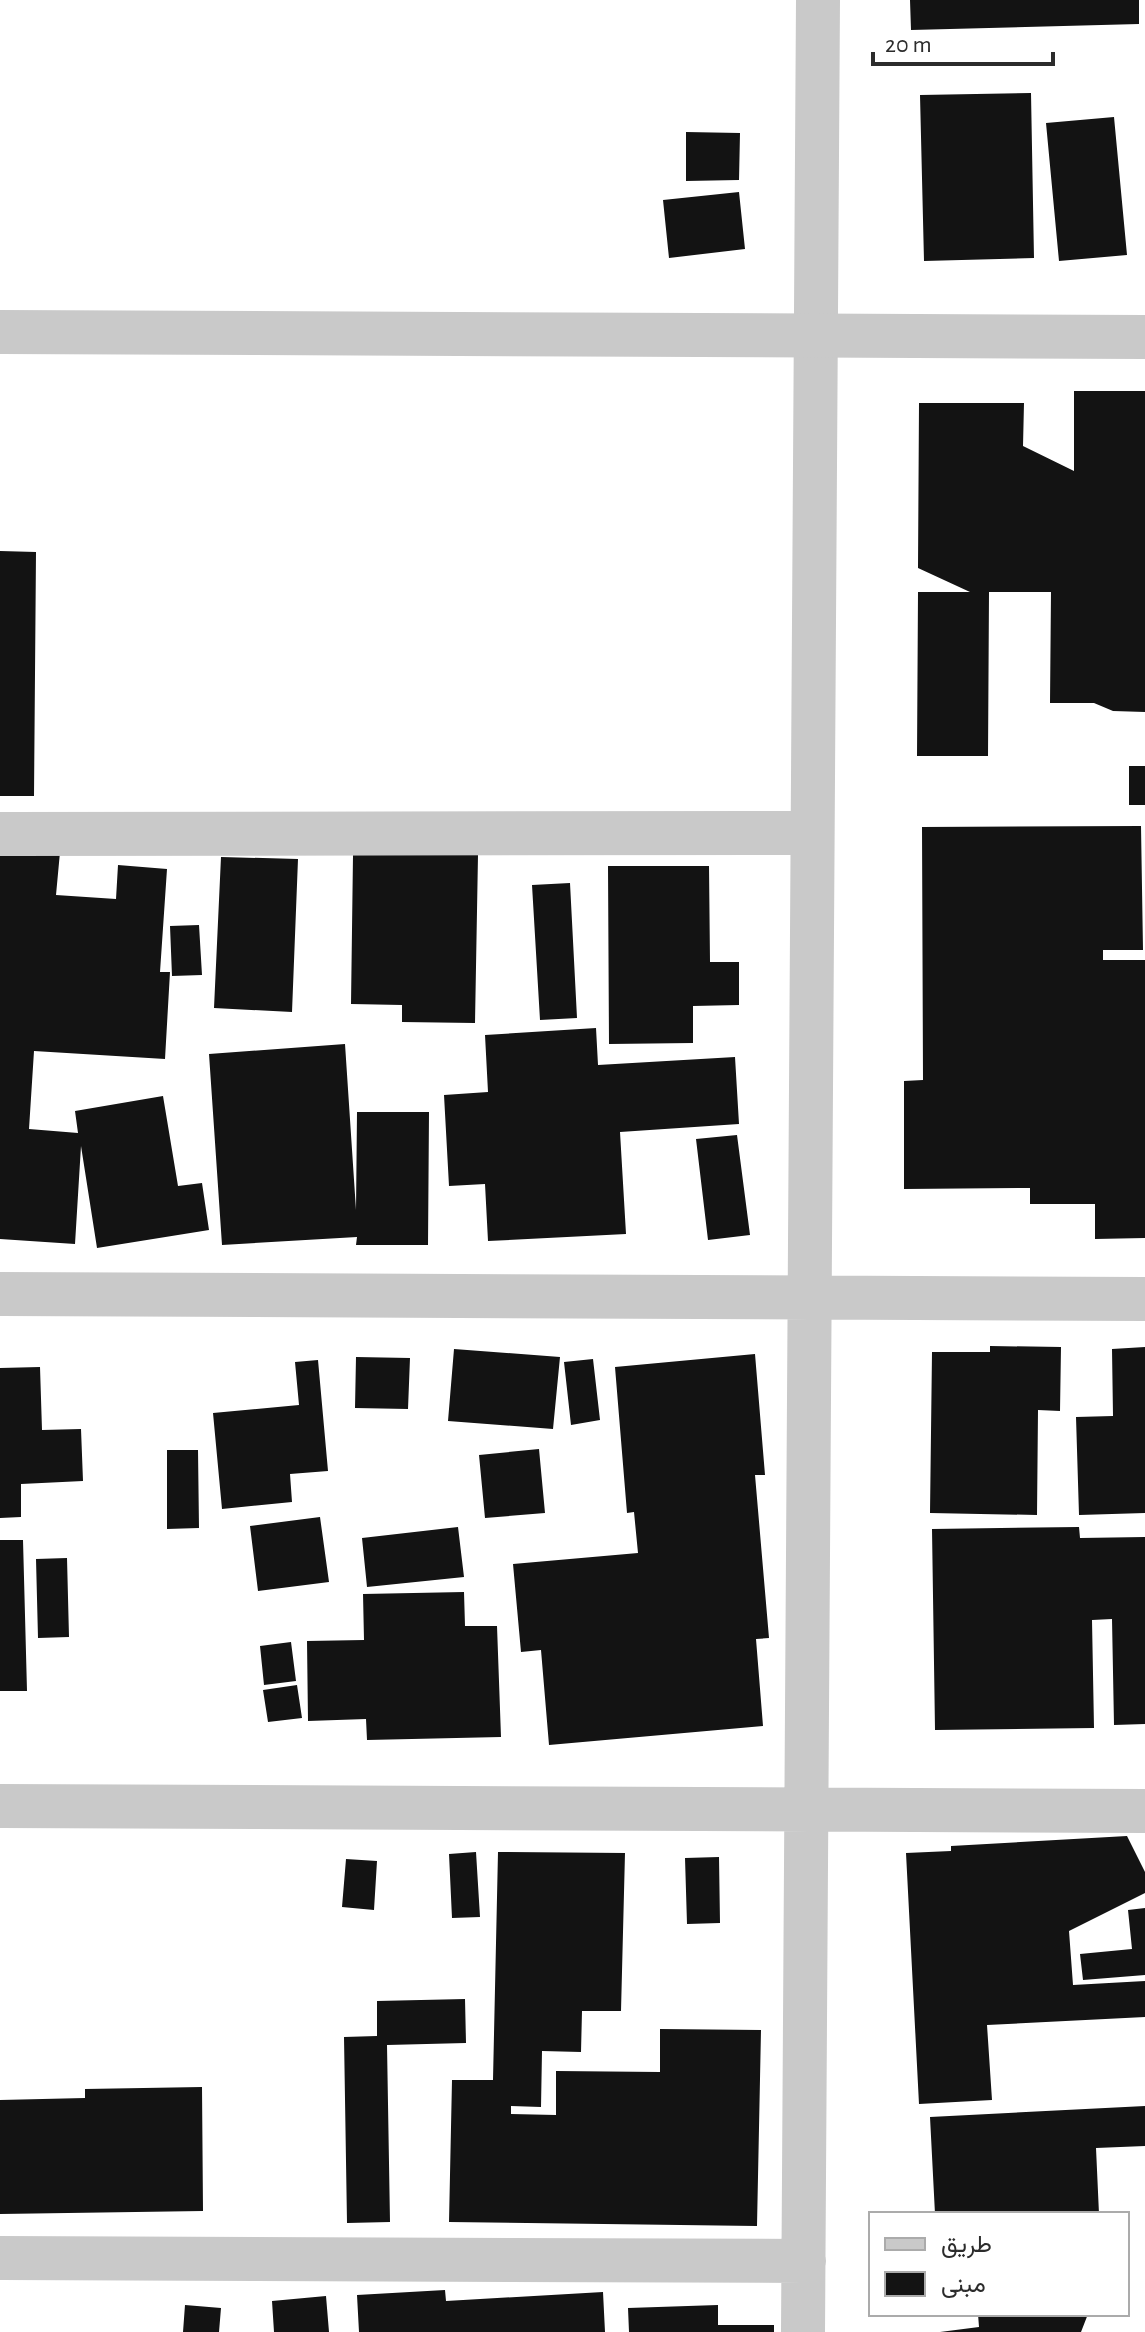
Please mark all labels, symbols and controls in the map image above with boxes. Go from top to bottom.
scale bar [873,16,1053,66]
text: 20 m [885,33,932,57]
legend [869,2212,1129,2316]
text: طريق [941,2233,992,2259]
text: مبنى [941,2273,986,2298]

